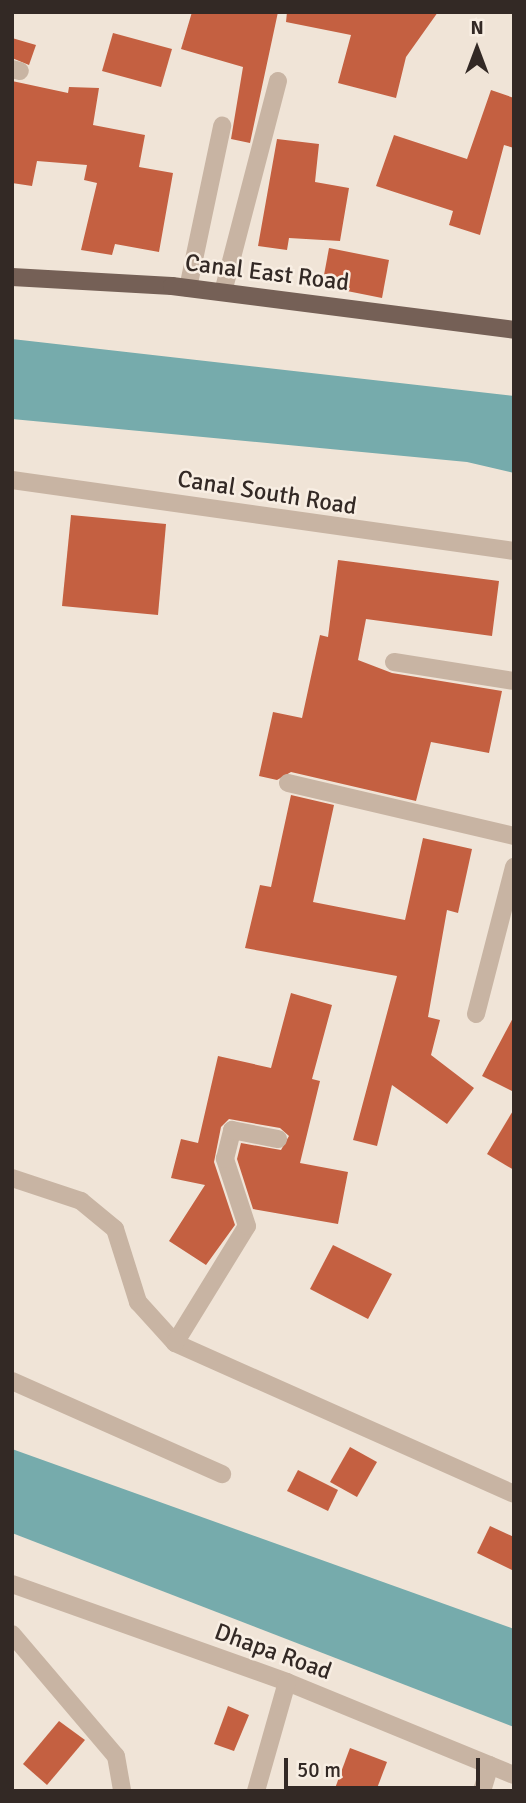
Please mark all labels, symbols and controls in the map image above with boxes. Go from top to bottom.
north arrow [442,14,512,84]
text: N [470,16,484,40]
street label: Canal East Road [183,249,351,297]
street label: Canal South Road [175,465,359,521]
street label: Dhapa Road [211,1618,335,1686]
scale bar [288,1744,484,1788]
text: 50 m [297,1757,341,1783]

